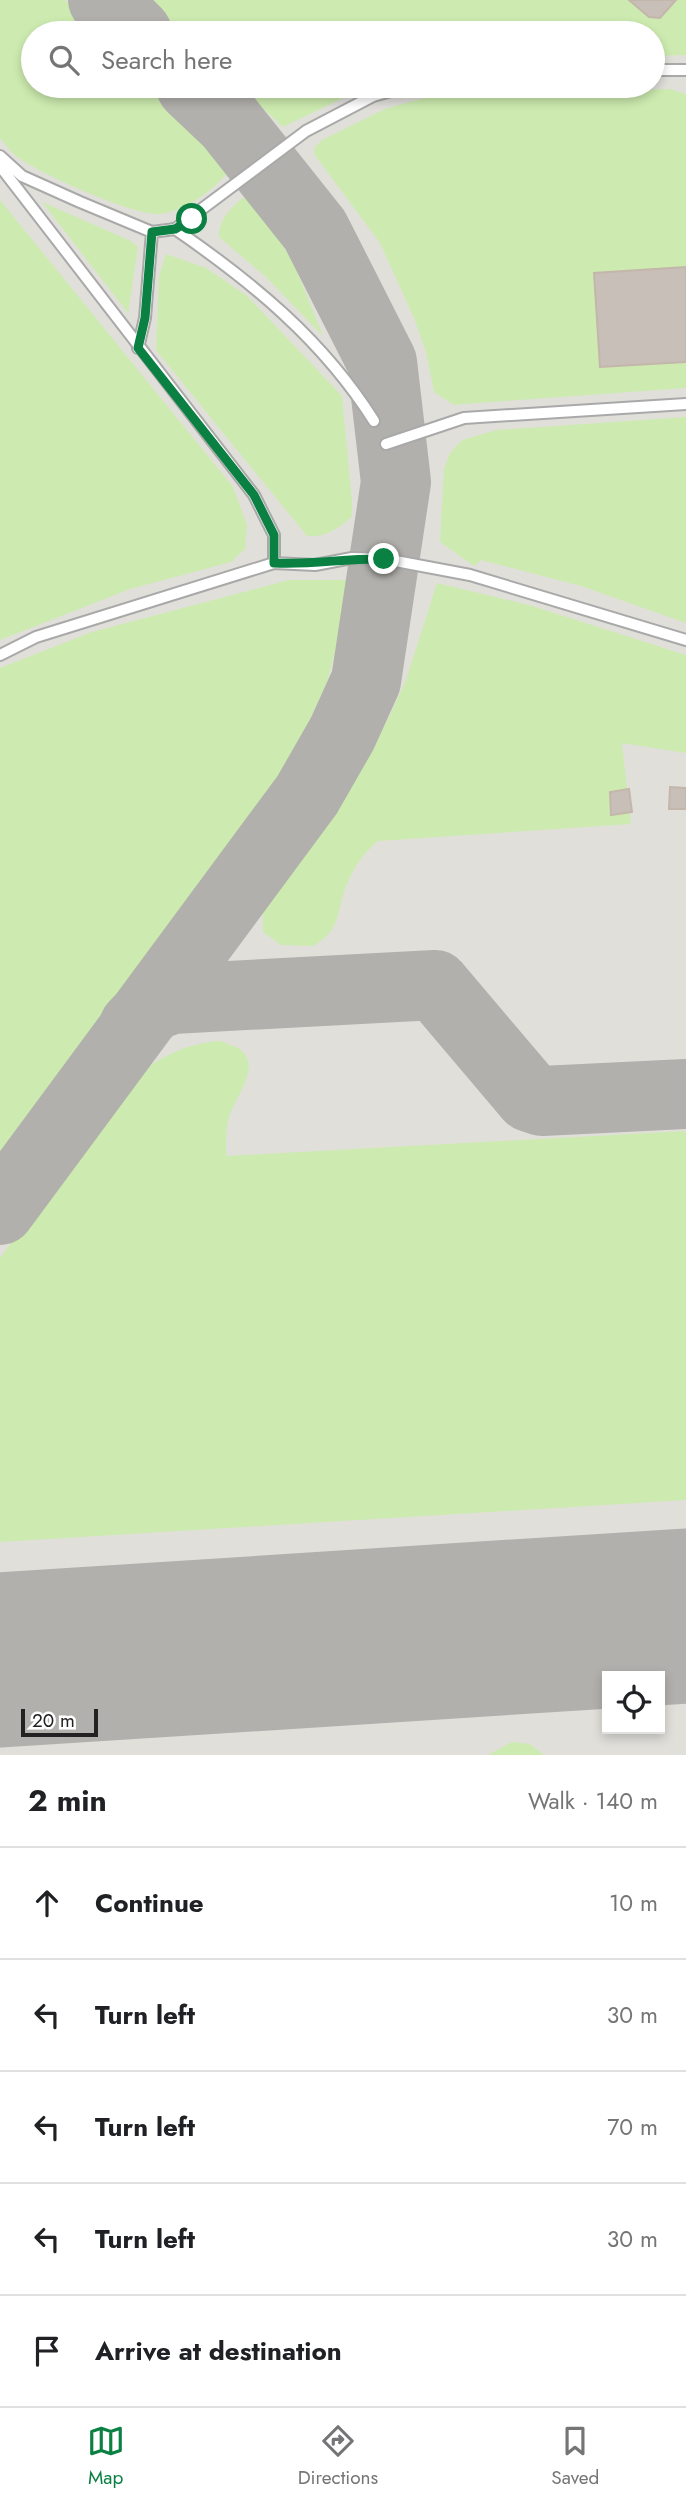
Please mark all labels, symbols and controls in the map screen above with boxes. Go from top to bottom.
search box [21,21,665,98]
icon: search [45,41,83,79]
text: Search here [101,41,233,79]
route start [176,203,207,234]
route end [368,543,399,574]
map controls [602,1671,665,1734]
button: locate [602,1671,665,1734]
scale bar [21,1706,98,1738]
text: 20 m [32,1707,75,1734]
text: 2 min [28,1779,107,1822]
text: Walk · 140 m [528,1784,658,1818]
icon: ahead [28,1884,66,1922]
text: Continue [95,1884,204,1922]
text: 10 m [609,1886,658,1920]
icon: left [28,1996,66,2034]
text: Turn left [95,1996,195,2034]
text: 30 m [607,1998,658,2032]
icon: left [28,2108,66,2146]
text: Turn left [95,2108,195,2146]
text: 70 m [607,2110,658,2144]
icon: left [28,2220,66,2258]
text: Turn left [95,2220,195,2258]
text: 30 m [607,2222,658,2256]
icon: arrive [28,2332,66,2370]
text: Arrive at destination [95,2332,342,2370]
tab: Map [87,2422,125,2491]
tab: Directions [298,2422,378,2491]
tab: Saved [551,2422,599,2491]

